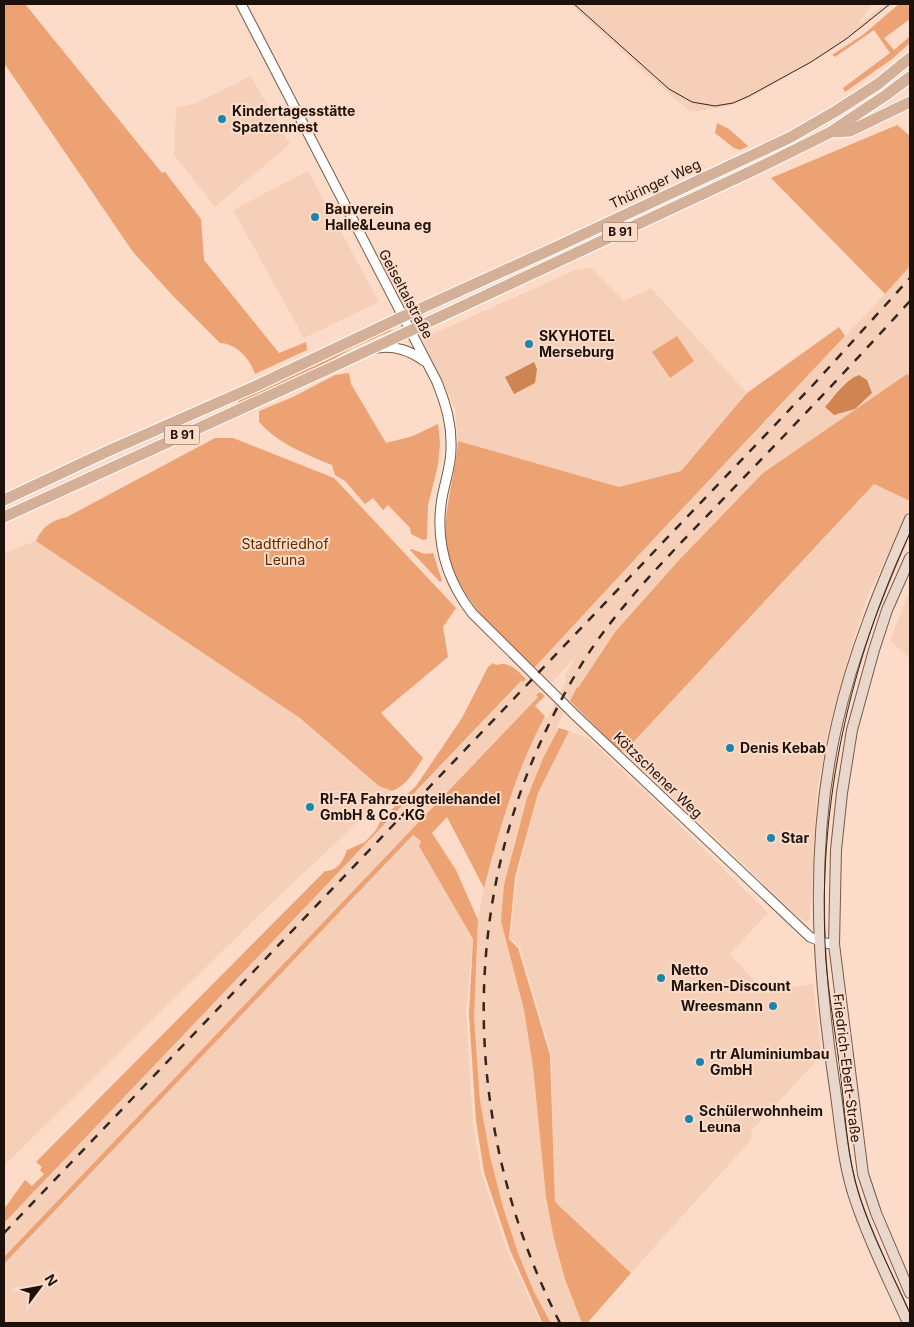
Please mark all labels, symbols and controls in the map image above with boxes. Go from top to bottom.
place label: Kindertagesstätte Spatzennest [232,102,355,135]
marker: Kindertagesstätte Spatzennest [216,113,228,125]
street label: Thüringer Weg [607,155,703,212]
place label: Bauverein Halle&Leuna eg [325,200,431,233]
marker: Bauverein Halle&Leuna eg [309,211,321,223]
road number: B 91 [602,222,638,242]
street label: Geiseltalstraße [376,246,437,341]
place label: SKYHOTEL Merseburg [539,327,615,360]
marker: SKYHOTEL Merseburg [523,338,535,350]
road number: B 91 [164,426,200,444]
park label: Stadtfriedhof Leuna [241,535,329,568]
street label: Kötzschener Weg [610,728,706,821]
place label: Denis Kebab [740,739,826,756]
marker: Denis Kebab [724,742,736,754]
place label: RI-FA Fahrzeugteilehandel GmbH & Co. KG [320,790,500,823]
marker: RI-FA Fahrzeugteilehandel GmbH & Co. KG [304,801,316,813]
place label: Star [781,829,809,846]
marker: Star [765,832,777,844]
place label: Netto Marken-Discount [671,961,791,994]
marker: Netto Marken-Discount [655,972,667,984]
street label: Friedrich-Ebert-Straße [830,992,865,1143]
place label: Wreesmann [681,997,763,1014]
marker: Wreesmann [767,1000,779,1012]
place label: rtr Aluminiumbau GmbH [710,1045,829,1078]
marker: rtr Aluminiumbau GmbH [694,1056,706,1068]
place label: Schülerwohnheim Leuna [699,1102,823,1135]
marker: Schülerwohnheim Leuna [683,1113,695,1125]
north arrow [15,1262,65,1312]
text: N [41,1271,61,1289]

